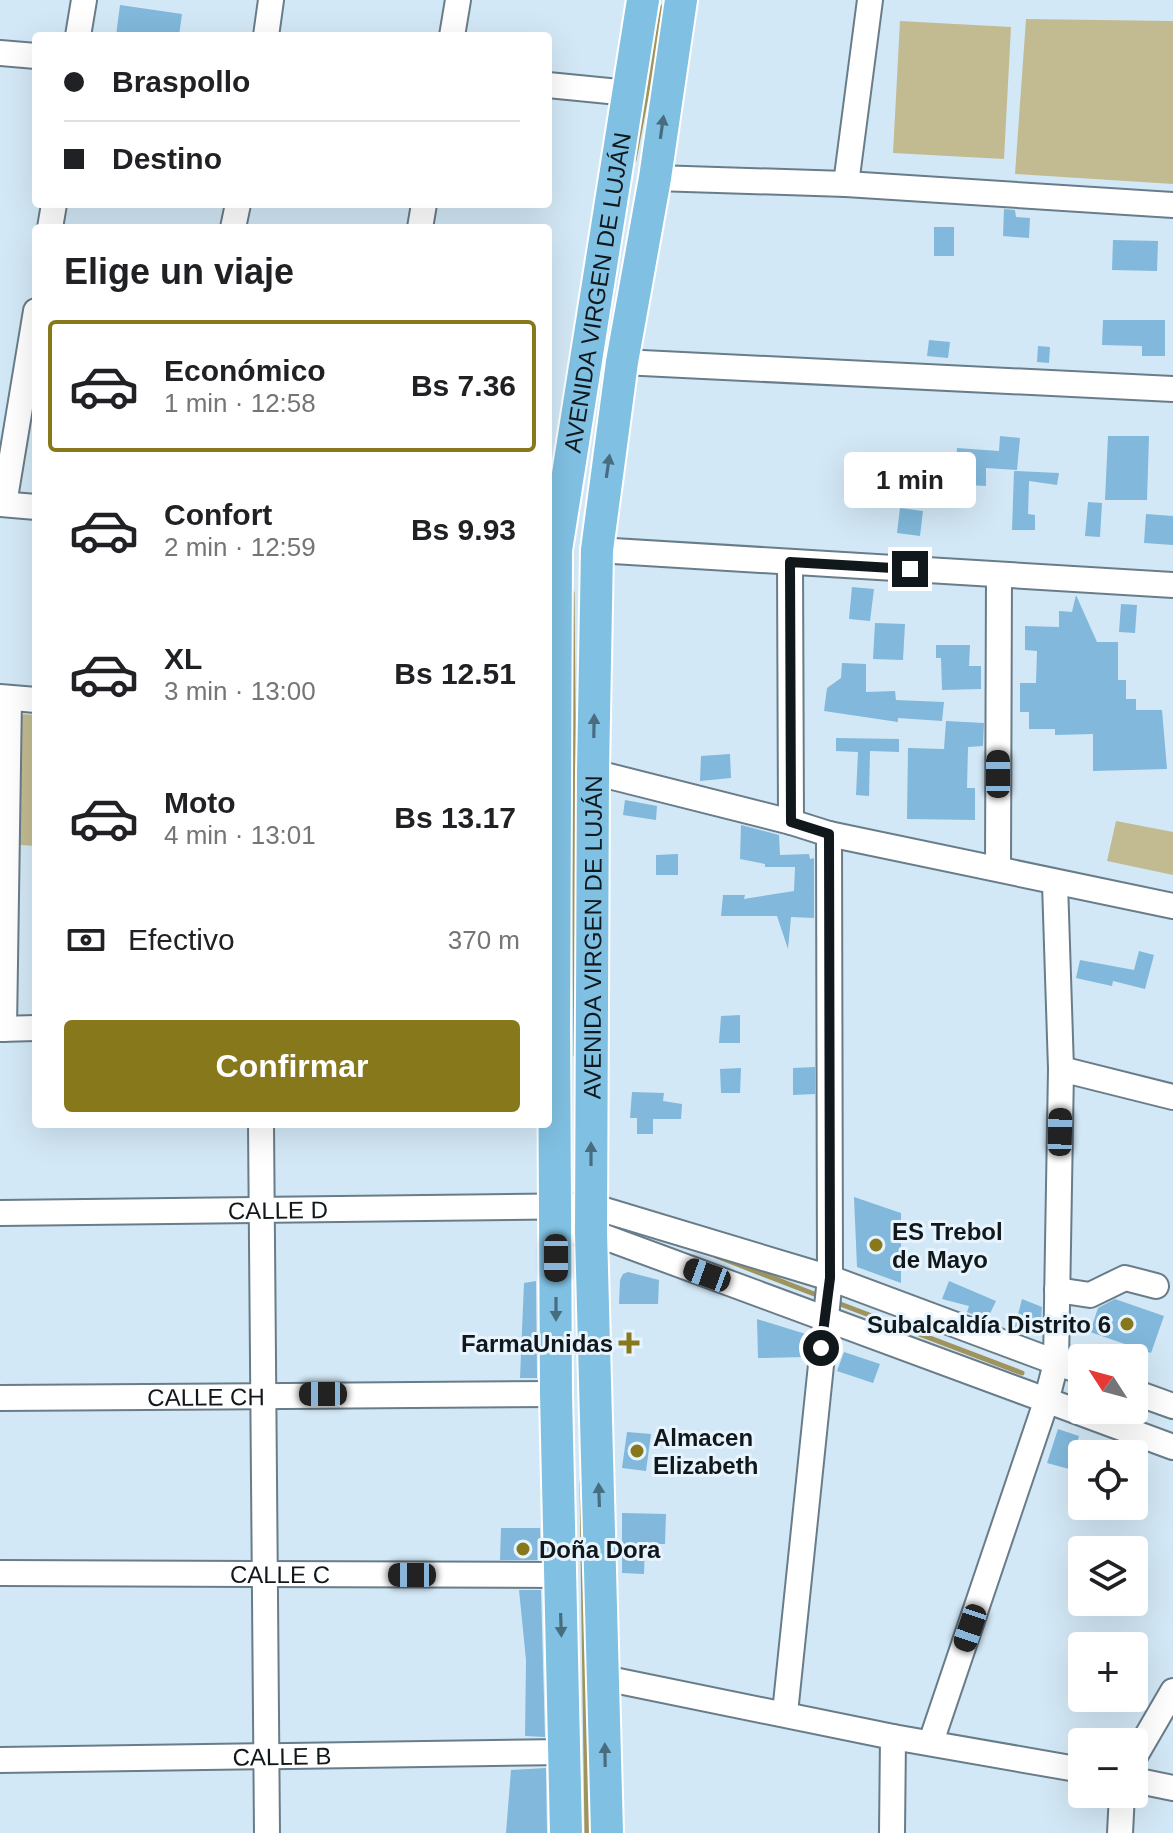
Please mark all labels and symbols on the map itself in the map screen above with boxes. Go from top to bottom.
one-way arrow [656,114,669,139]
street label: AVENIDA VIRGEN DE LUJÁN [558,130,635,454]
callout: 1 min [844,453,976,509]
one-way arrow [602,454,615,479]
route end [892,551,928,587]
one-way arrow [587,713,600,738]
car [986,750,1010,798]
street label: AVENIDA VIRGEN DE LUJÁN [578,775,606,1099]
car [1048,1108,1072,1156]
one-way arrow [585,1141,597,1166]
street label: CALLE D [228,1196,328,1224]
place label: ES Trebol de Mayo [892,1218,1003,1273]
car [544,1234,568,1282]
marker: ES Trebol de Mayo [867,1236,885,1254]
car [680,1256,734,1294]
one-way arrow [550,1297,562,1322]
place label: Subalcaldía Distrito 6 [867,1311,1111,1338]
marker: Subalcaldía Distrito 6 [1118,1315,1136,1333]
place label: FarmaUnidas [461,1330,613,1357]
route start [803,1330,839,1366]
marker: FarmaUnidas [620,1334,638,1352]
north arrow [1068,1344,1148,1424]
car [299,1382,347,1406]
street label: CALLE CH [147,1383,265,1410]
place label: Almacen Elizabeth [653,1424,758,1479]
marker: Almacen Elizabeth [628,1442,646,1460]
one-way arrow [593,1482,605,1507]
place label: Doña Dora [539,1536,661,1563]
marker: Doña Dora [514,1540,532,1558]
street label: CALLE C [230,1560,330,1588]
car [388,1563,436,1587]
car [951,1601,989,1655]
one-way arrow [554,1613,567,1638]
street label: CALLE B [232,1742,332,1770]
one-way arrow [599,1742,612,1767]

